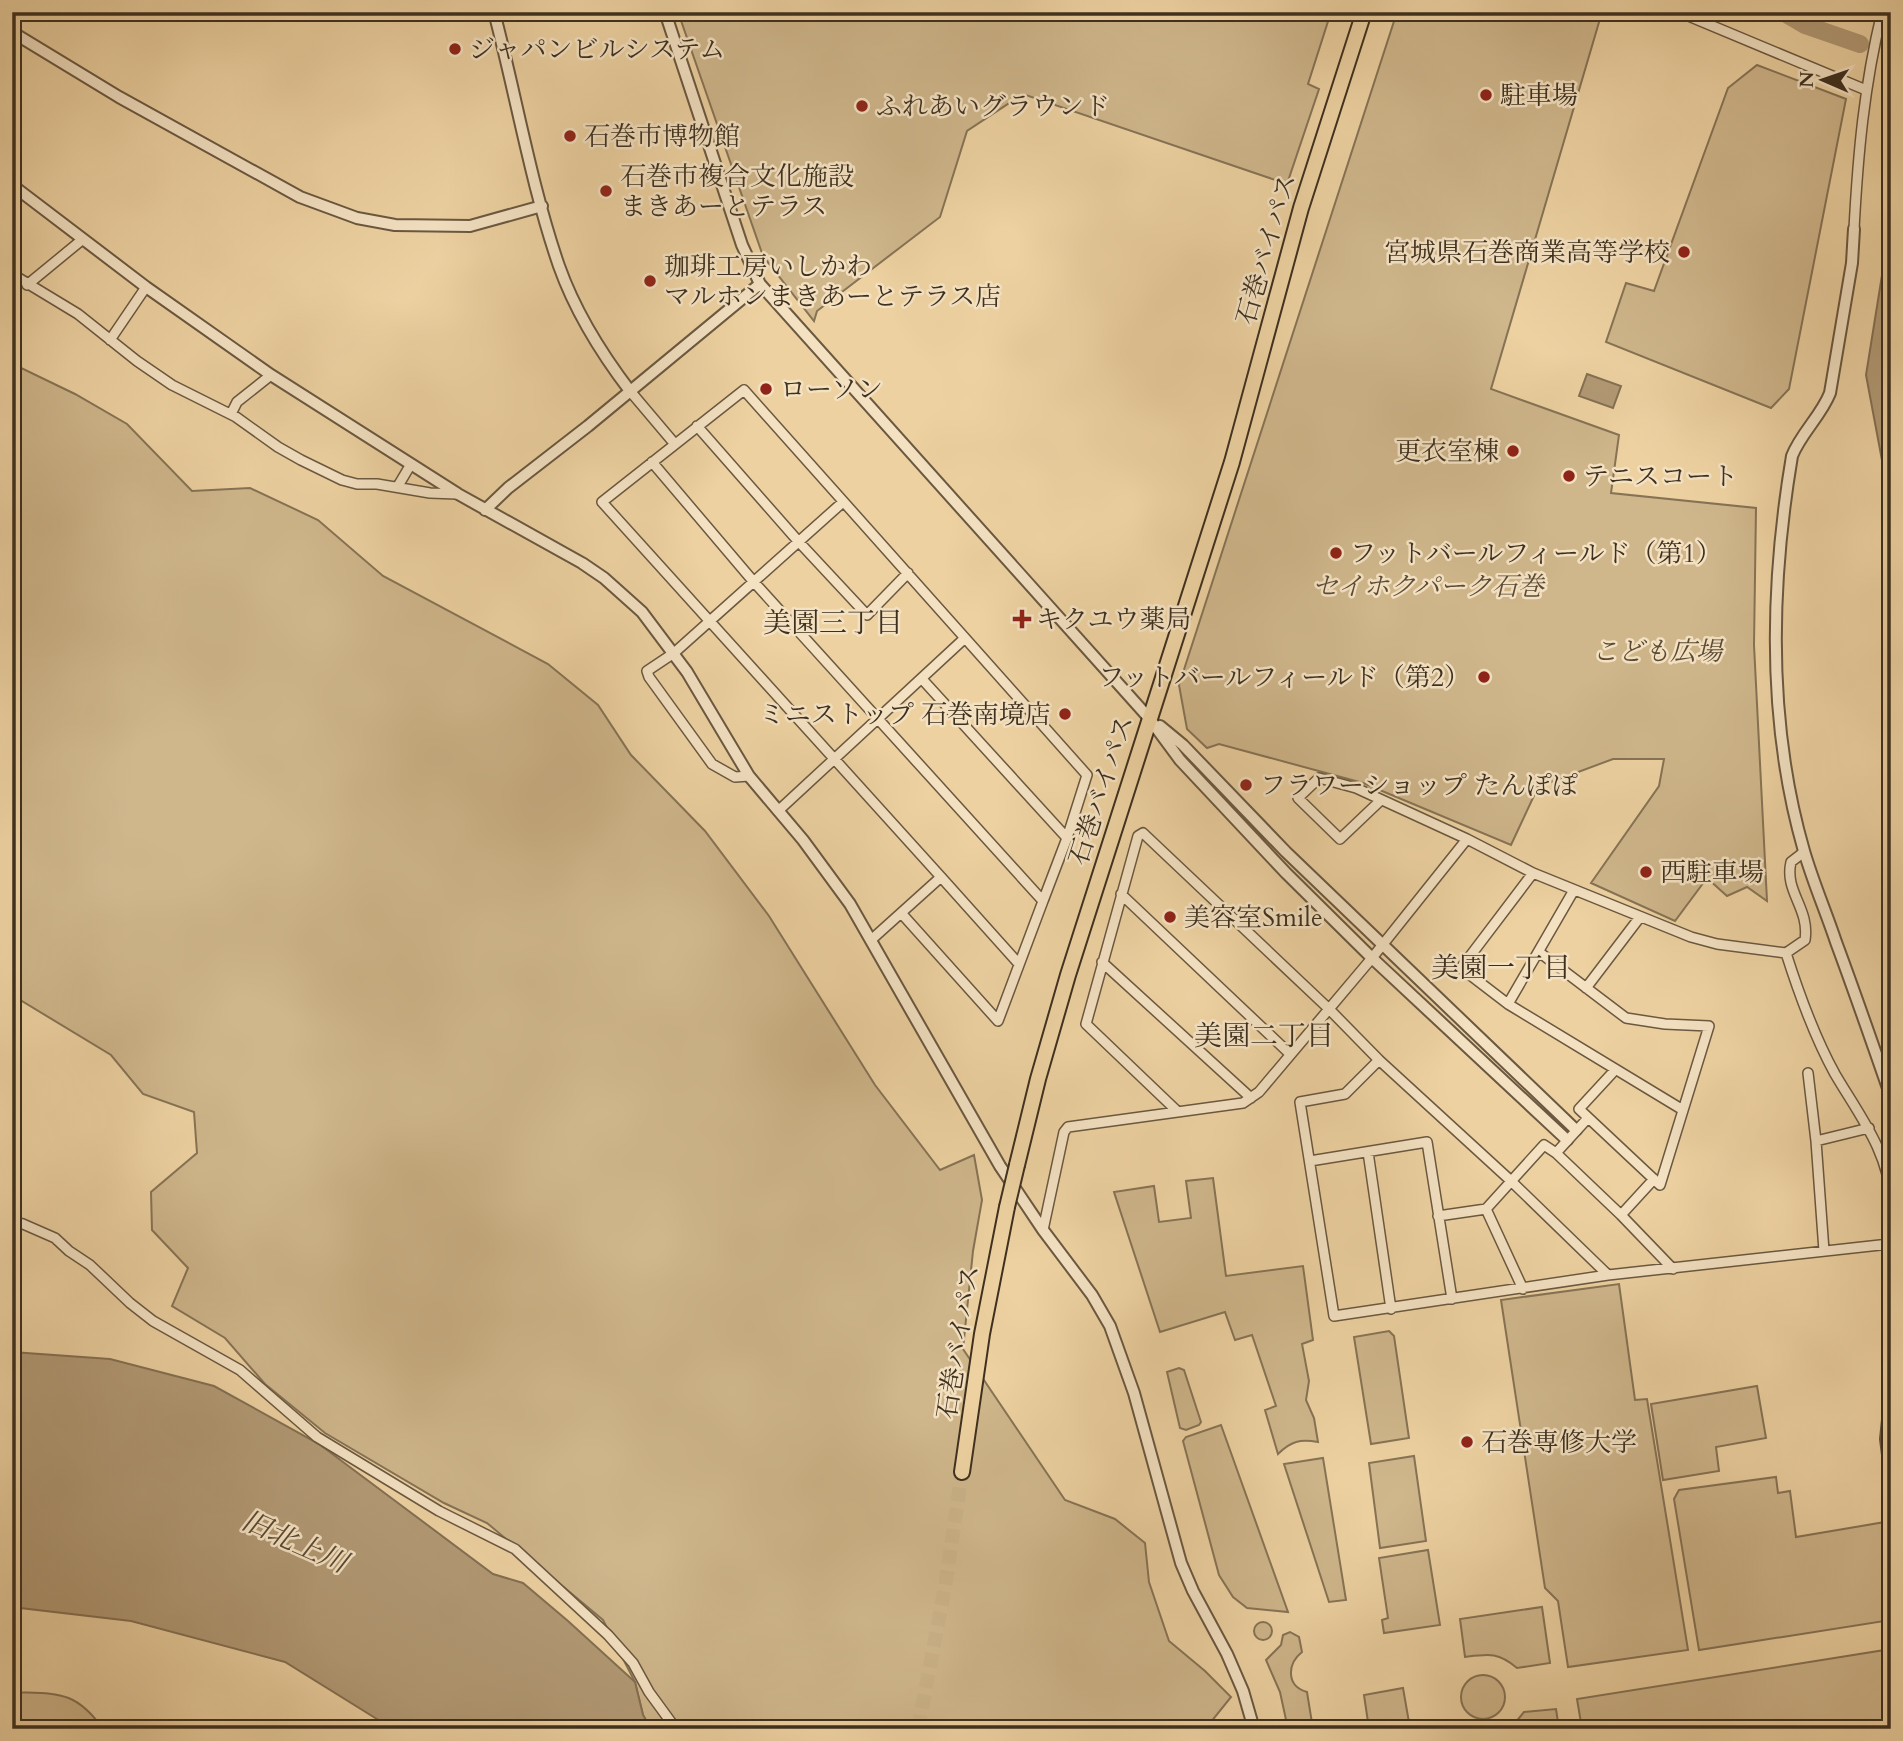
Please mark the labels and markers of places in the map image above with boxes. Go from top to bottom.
place label: ジャパンビルシステム [469,32,725,67]
marker: ジャパンビルシステム [447,41,463,57]
place label: 駐車場 [1500,78,1578,113]
marker: 駐車場 [1478,87,1494,103]
place label: ふれあいグラウンド [876,89,1110,124]
marker: ふれあいグラウンド [854,98,870,114]
place label: 石巻市博物館 [584,119,740,154]
marker: 石巻市博物館 [562,128,578,144]
place label: 石巻市複合文化施設 まきあーとテラス [620,159,854,224]
marker: 石巻市複合文化施設 まきあーとテラス [598,183,614,199]
place label: 宮城県石巻商業高等学校 [1384,235,1670,270]
marker: 宮城県石巻商業高等学校 [1676,244,1692,260]
place label: 珈琲工房いしかわ マルホンまきあーとテラス店 [664,249,1001,314]
marker: 珈琲工房いしかわ マルホンまきあーとテラス店 [642,273,658,289]
place label: ローソン [780,372,883,407]
marker: ローソン [758,381,774,397]
place label: 更衣室棟 [1395,434,1499,469]
marker: 更衣室棟 [1505,443,1521,459]
place label: テニスコート [1583,459,1738,494]
marker: テニスコート [1561,468,1577,484]
place label: フットバールフィールド（第1） [1350,536,1722,571]
marker: フットバールフィールド（第1） [1328,545,1344,561]
place label: キクユウ薬局 [1036,602,1191,637]
marker: キクユウ薬局 [1014,611,1030,627]
place label: フットバールフィールド（第2） [1098,660,1470,695]
marker: フットバールフィールド（第2） [1476,669,1492,685]
place label: ミニストップ 石巻南境店 [759,697,1051,732]
marker: ミニストップ 石巻南境店 [1057,706,1073,722]
place label: フラワーショップ たんぽぽ [1260,768,1578,803]
marker: フラワーショップ たんぽぽ [1238,777,1254,793]
place label: 西駐車場 [1660,855,1764,890]
marker: 西駐車場 [1638,864,1654,880]
place label: 美容室Smile [1184,900,1323,935]
marker: 美容室Smile [1162,909,1178,925]
place label: 石巻専修大学 [1481,1425,1637,1460]
marker: 石巻専修大学 [1459,1434,1475,1450]

